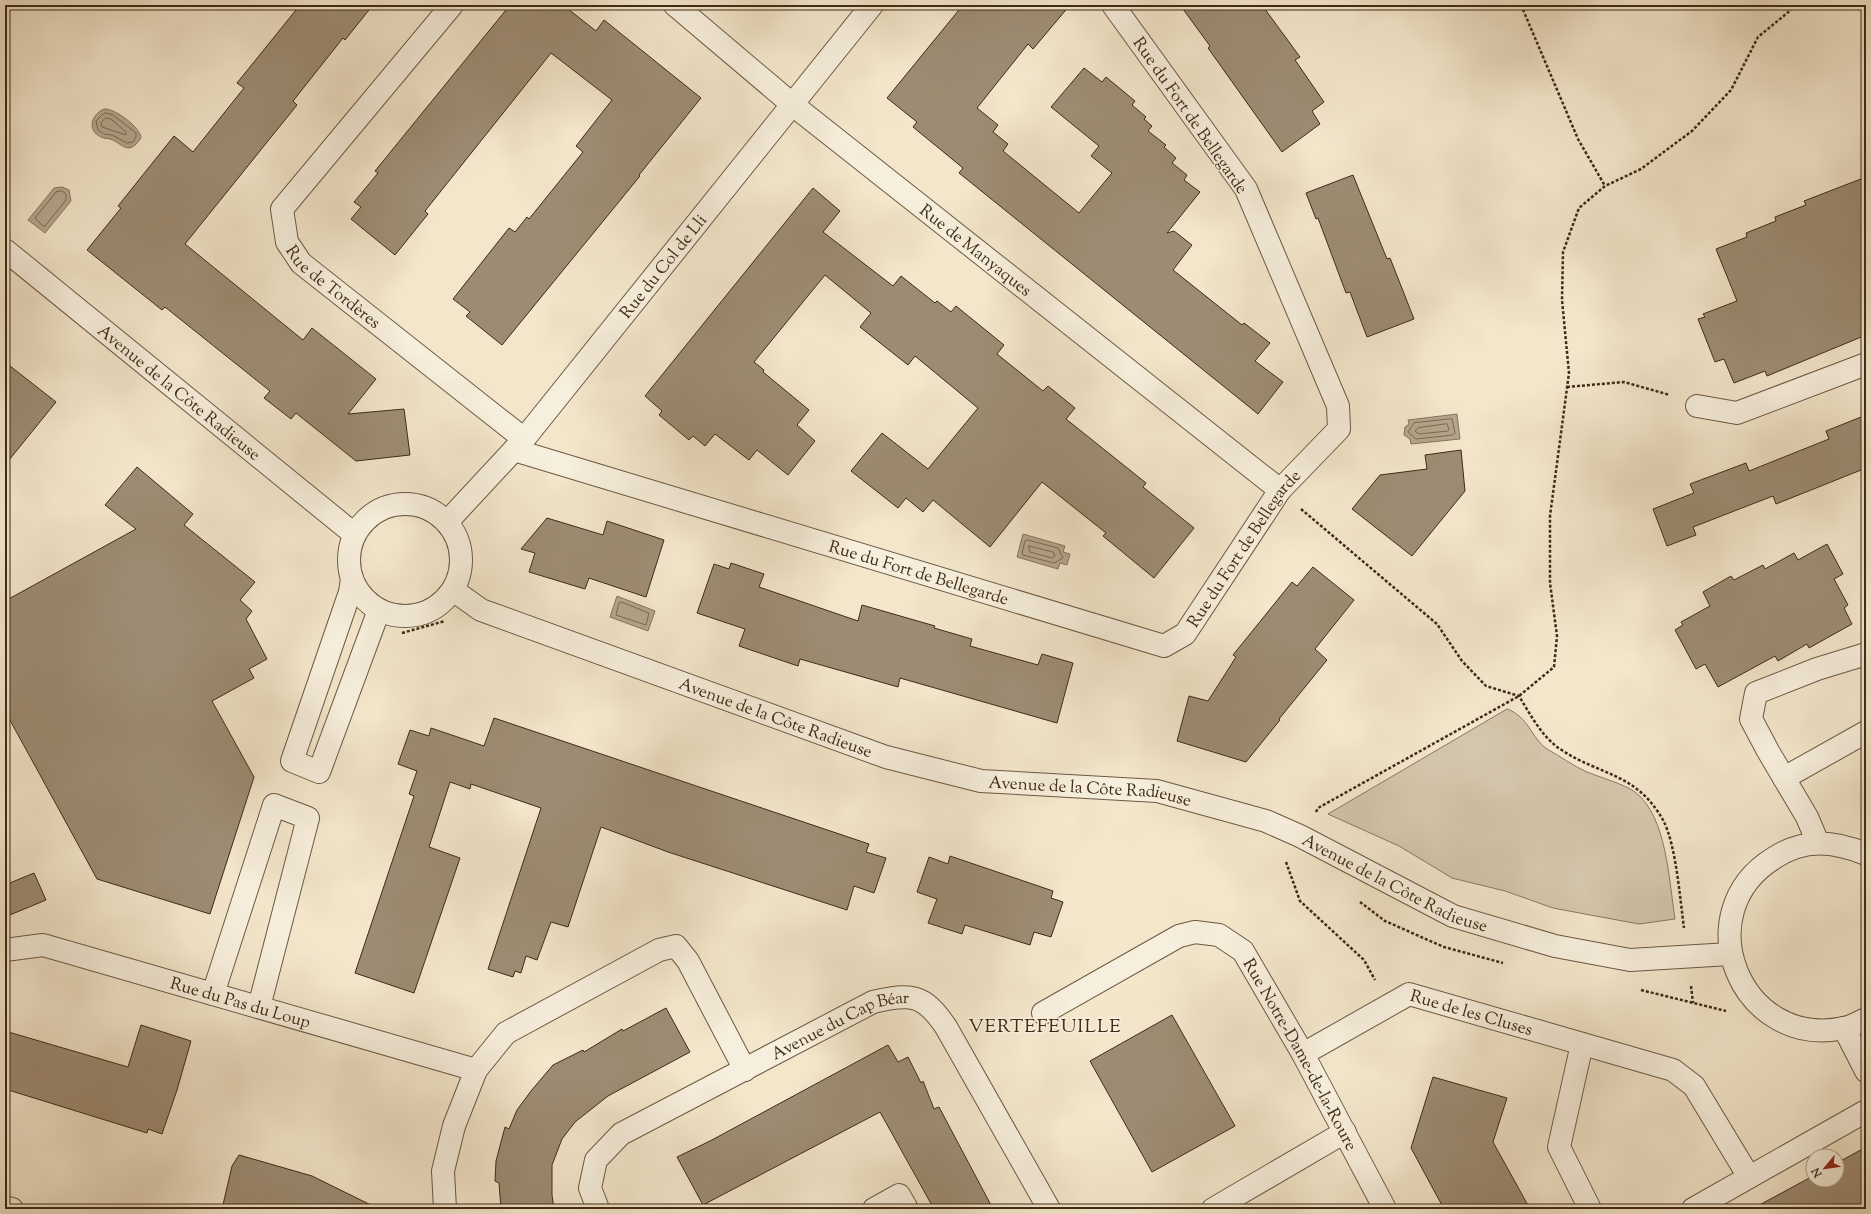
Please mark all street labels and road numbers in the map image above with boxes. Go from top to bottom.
street label: Rue du Fort de Bellegarde [1126,33,1253,200]
street label: Rue de Manyaques [914,199,1036,303]
street label: Rue du Col de Lli [615,210,714,325]
street label: Rue de Tordères [279,241,385,336]
street label: Avenue de la Côte Radieuse [92,320,265,467]
street label: Rue du Fort de Bellegarde [1182,465,1307,633]
street label: Rue du Fort de Bellegarde [826,536,1011,612]
street label: Avenue de la Côte Radieuse [675,673,875,765]
street label: Avenue de la Côte Radieuse [988,771,1194,814]
street label: Avenue de la Côte Radieuse [1297,829,1490,940]
street label: Rue Notre-Dame-de-la-Roure [1236,954,1362,1156]
street label: Rue du Pas du Loup [167,972,313,1036]
street label: Rue de les Cluses [1407,985,1535,1043]
street label: Avenue du Cap Béar [768,987,910,1067]

